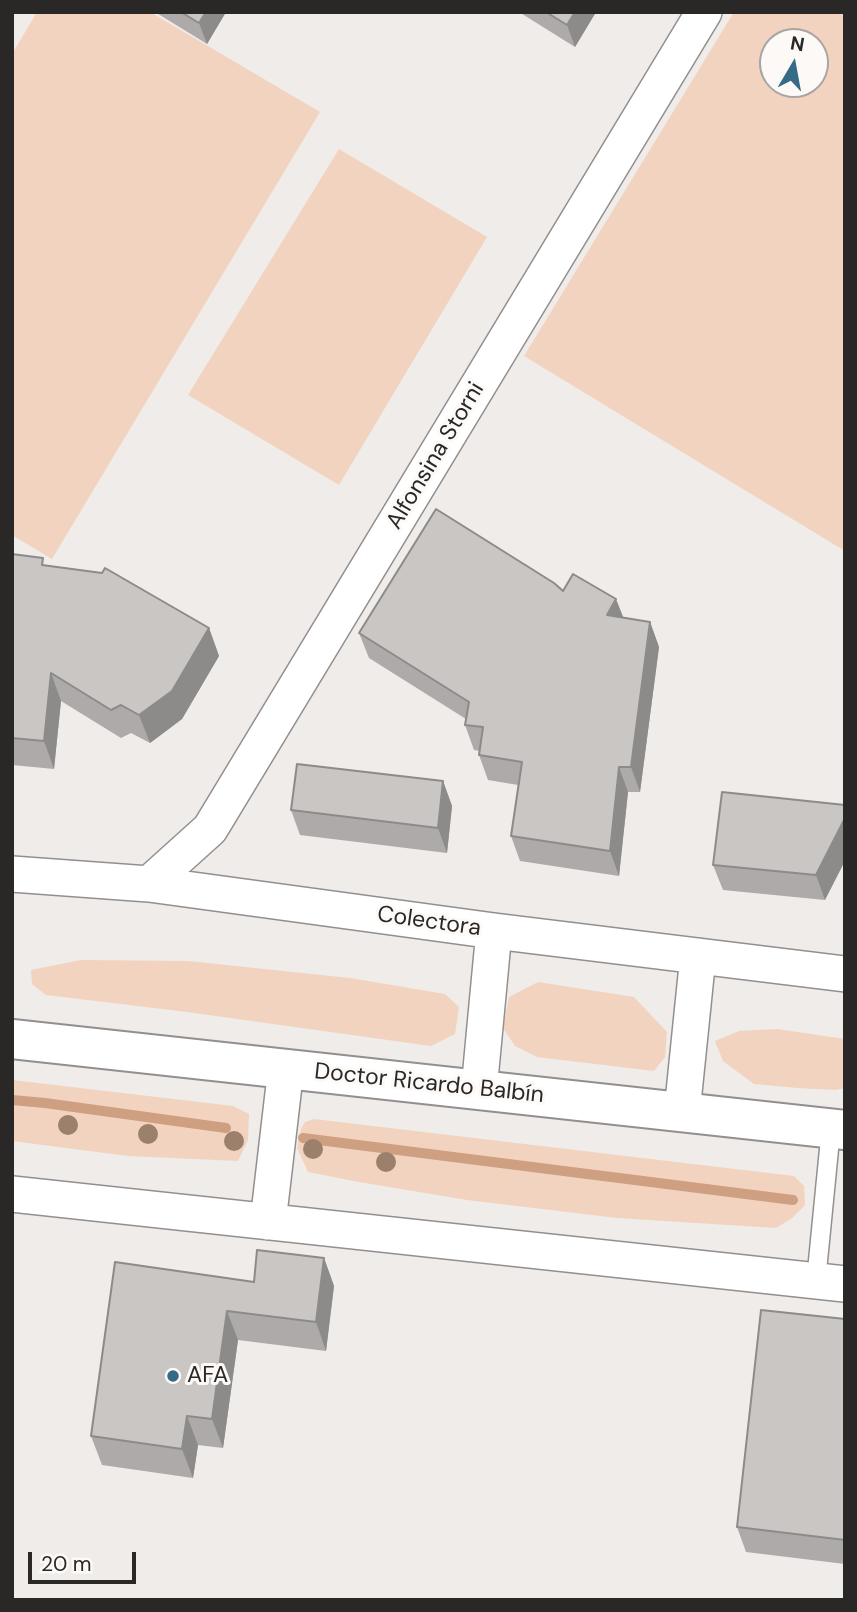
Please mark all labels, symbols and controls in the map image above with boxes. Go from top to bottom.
north arrow [759,28,829,98]
text: N [788,30,806,57]
street label: Alfonsina Storni [381,378,491,534]
street label: Colectora [375,901,483,943]
street label: Doctor Ricardo Balbín [313,1058,545,1110]
place label: AFA [187,1362,228,1390]
marker: AFA [165,1368,181,1384]
scale bar [32,1538,140,1582]
text: 20 m [41,1550,92,1578]

